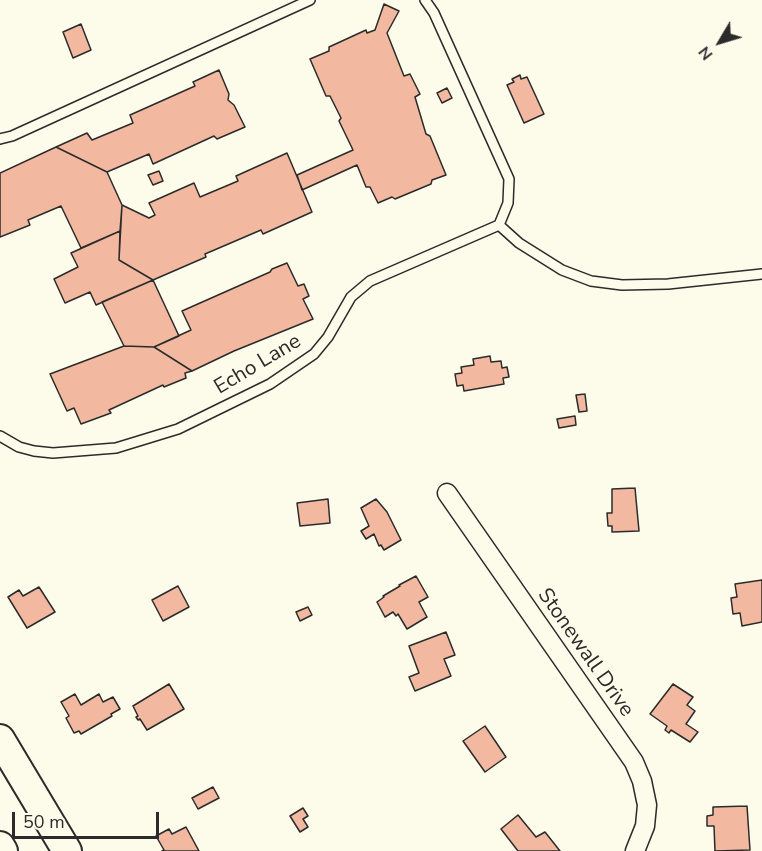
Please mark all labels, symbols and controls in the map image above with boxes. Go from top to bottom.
north arrow [690,12,750,72]
text: N [693,42,718,65]
street label: Echo Lane [210,329,306,401]
street label: Stonewall Drive [531,584,639,722]
scale bar [15,800,162,838]
text: 50 m [23,810,65,834]

